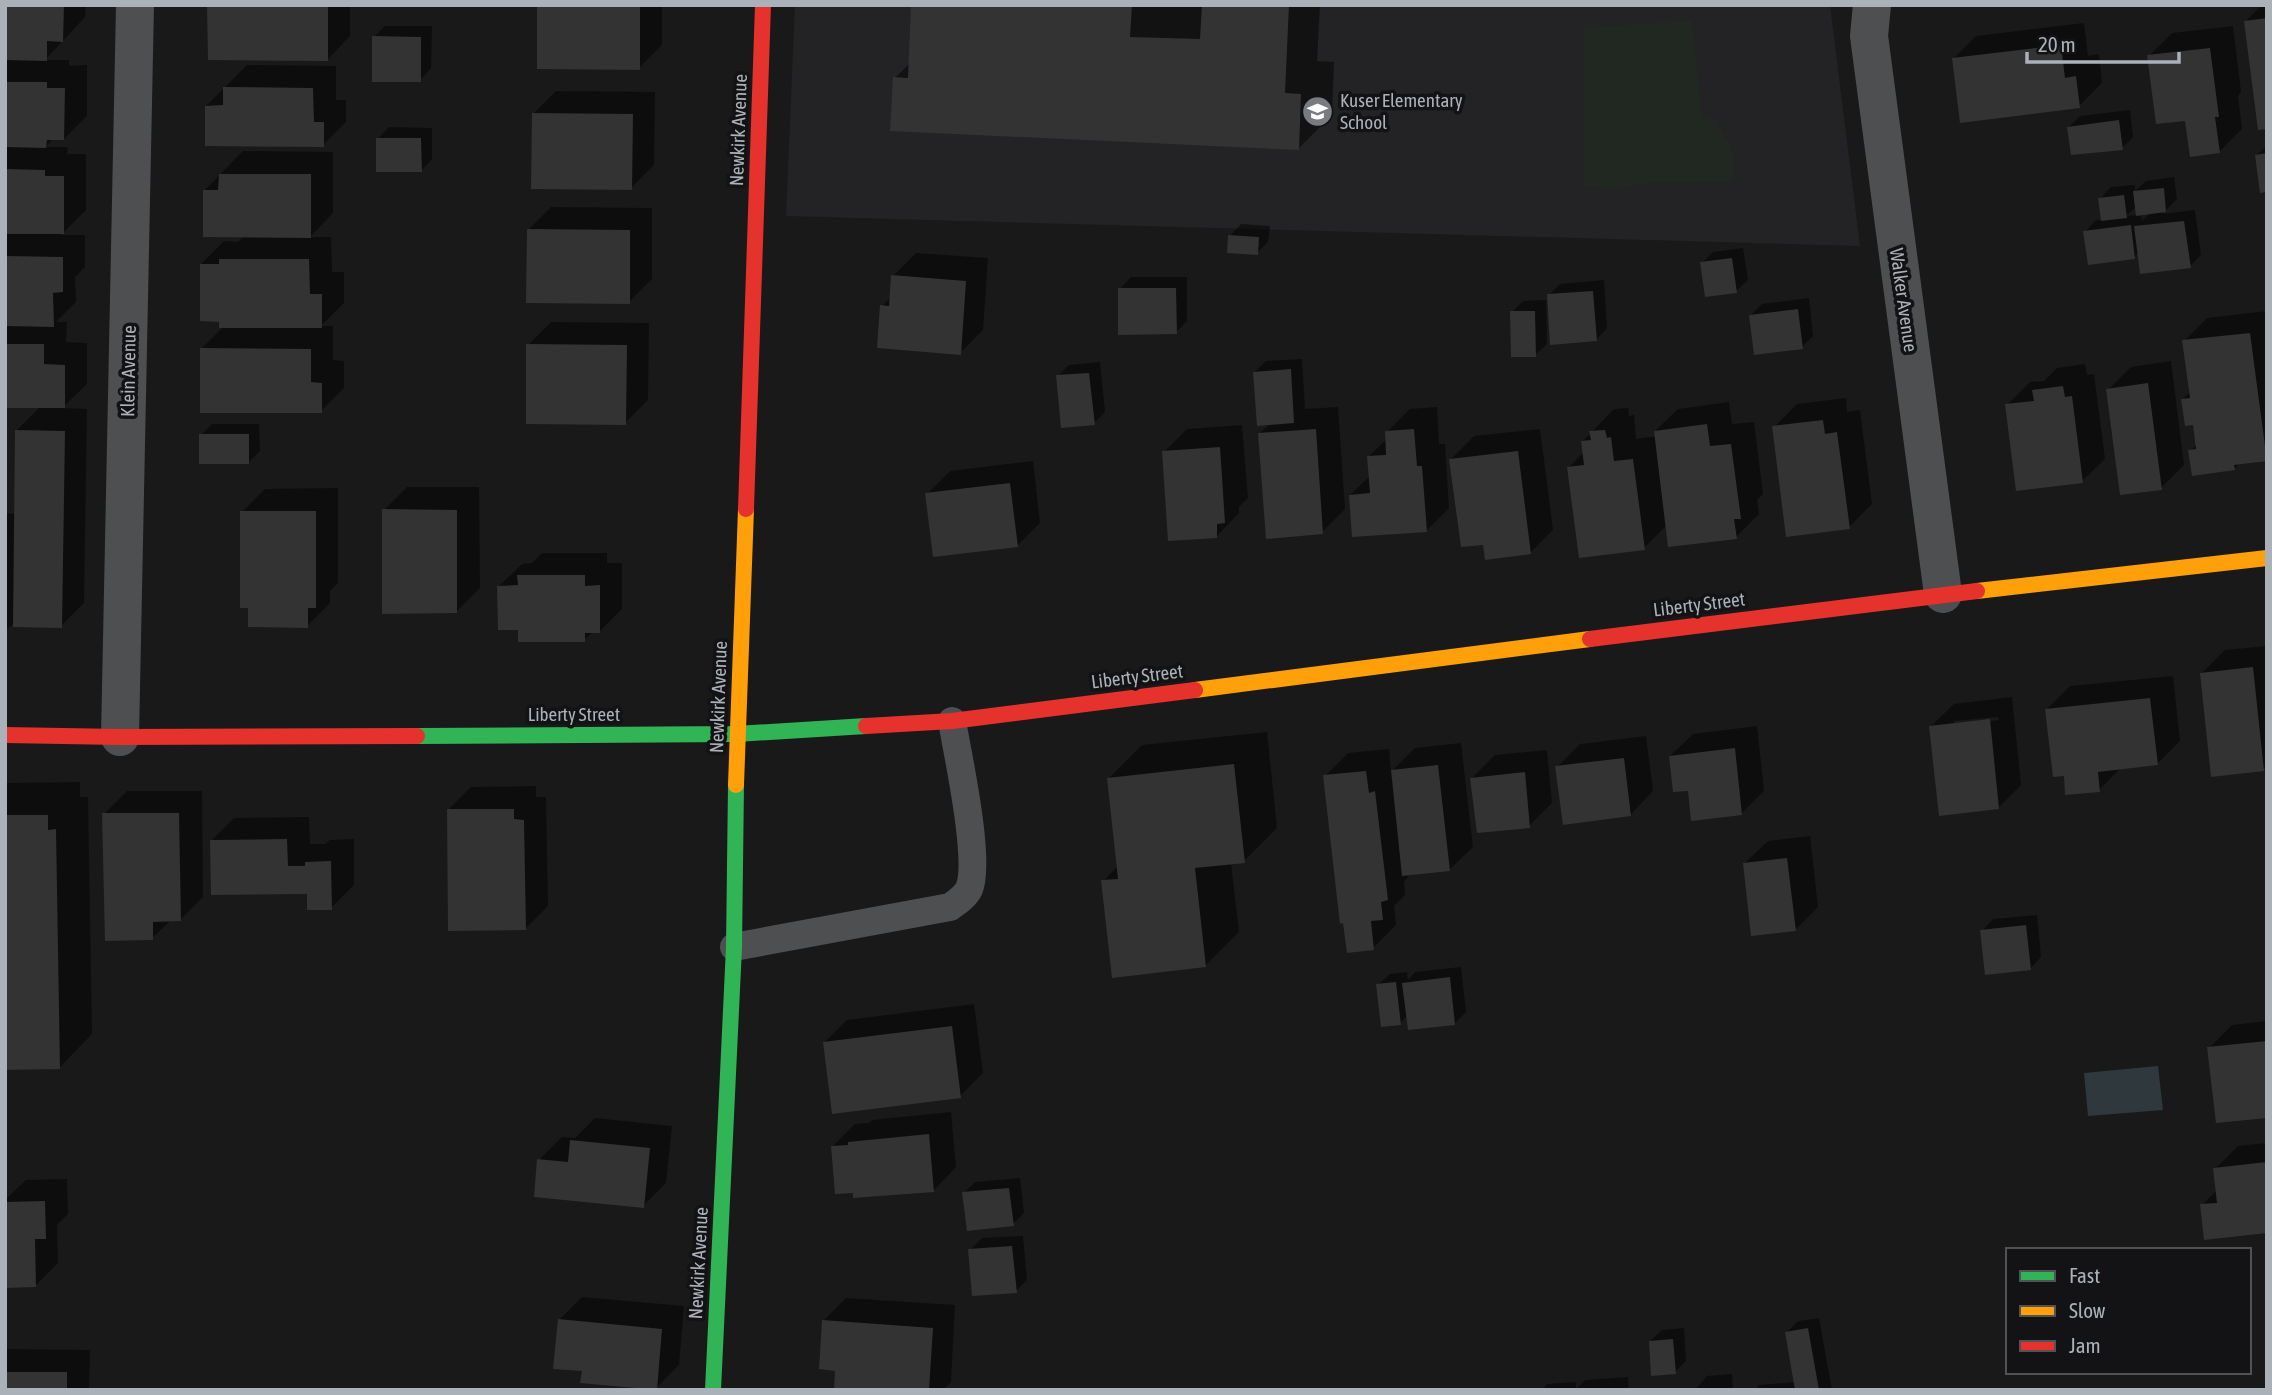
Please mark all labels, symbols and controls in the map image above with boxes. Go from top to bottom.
scale bar [2027,21,2179,65]
text: 20 m [2038,32,2076,56]
street label: Newkirk Avenue [725,73,751,187]
place label: Kuser Elementary School [1340,89,1463,133]
school or university icon: Kuser Elementary School [1300,94,1334,128]
street label: Walker Avenue [1886,247,1922,353]
street label: Klein Avenue [116,325,140,417]
street label: Liberty Street [1652,587,1746,621]
street label: Newkirk Avenue [705,640,731,754]
street label: Liberty Street [1090,659,1184,693]
street label: Liberty Street [528,703,620,725]
street label: Newkirk Avenue [684,1206,712,1320]
legend [2006,1248,2251,1374]
text: Fast [2069,1263,2100,1287]
text: Slow [2069,1298,2106,1322]
text: Jam [2069,1333,2101,1357]

